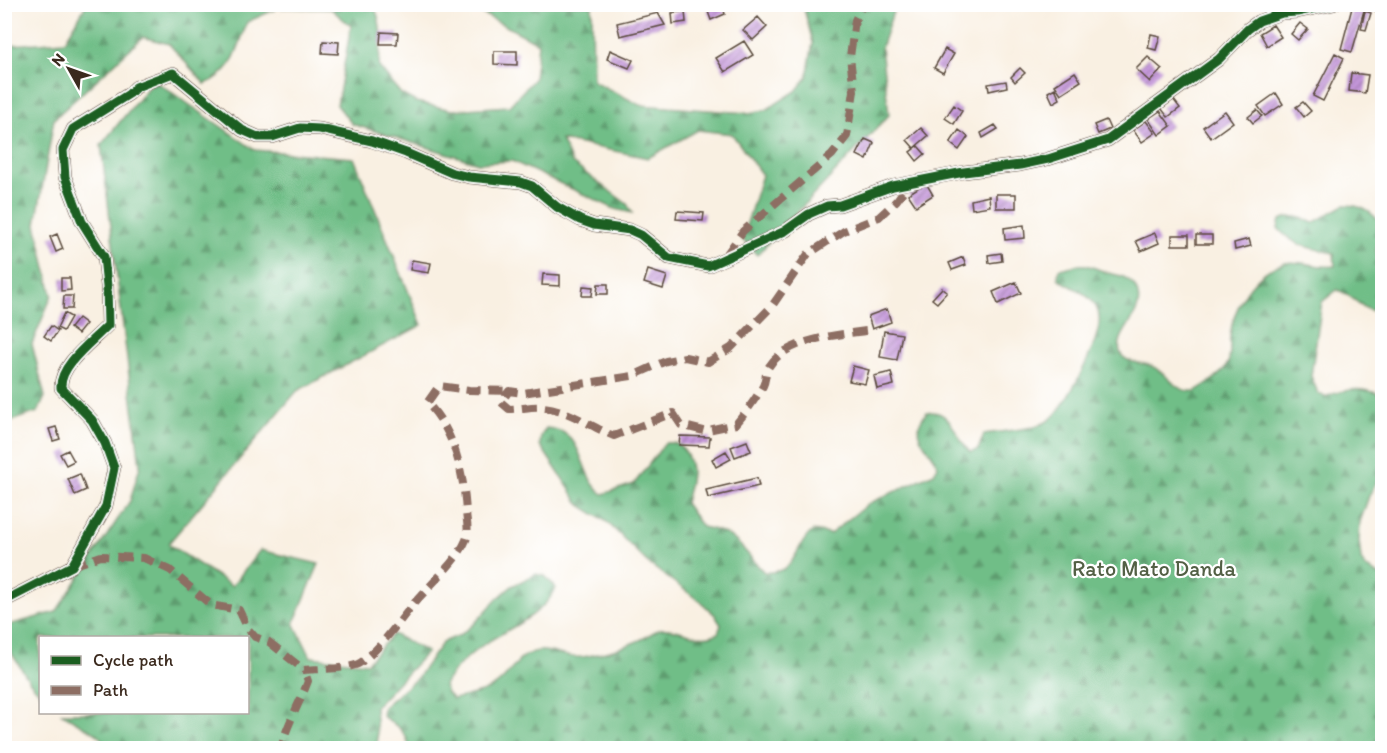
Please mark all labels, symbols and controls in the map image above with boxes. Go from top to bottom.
north arrow [39,39,99,99]
text: N [47,49,69,70]
park label: Rato Mato Danda [1072,555,1237,582]
legend [39,636,249,714]
text: Cycle path [93,649,174,671]
text: Path [93,679,128,701]

